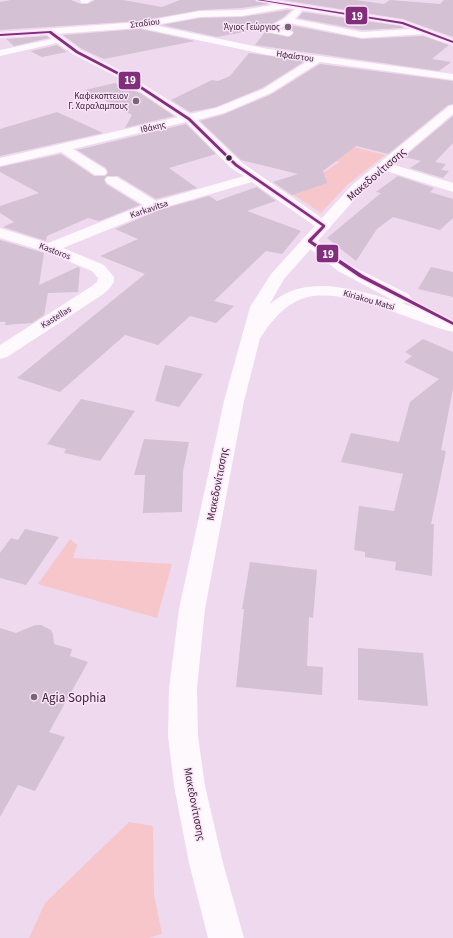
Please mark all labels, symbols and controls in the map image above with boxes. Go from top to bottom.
line badge: 19 [345,6,368,25]
text: 19 [351,9,363,24]
street label: Σταδίου [129,15,161,32]
place label: Άγιος Γεώργιος [224,21,280,34]
marker: Άγιος Γεώργιος [283,22,293,32]
street label: Ηφαίστου [275,47,315,66]
line badge: 19 [118,71,141,90]
text: 19 [124,73,136,88]
place label: Καφεκοπτειον Γ. Χαραλαμπους [68,90,129,113]
marker: Καφεκοπτειον Γ. Χαραλαμπους [131,96,141,106]
street label: Ιθάκης [139,118,167,137]
street label: Μακεδονίτισσης [343,144,409,204]
unlabelled marker [224,153,234,163]
street label: Karkavitsa [128,197,170,222]
street label: Kastoros [37,240,73,263]
line badge: 19 [316,244,339,263]
text: 19 [322,247,334,262]
street label: Kiriakou Matsi [342,287,396,314]
street label: Kastellas [39,303,74,332]
street label: Μακεδονίτισσης [203,446,232,522]
place label: Agia Sophia [42,689,106,707]
marker: Agia Sophia [29,692,39,702]
street label: Μακεδονίτισσης [180,766,209,842]

